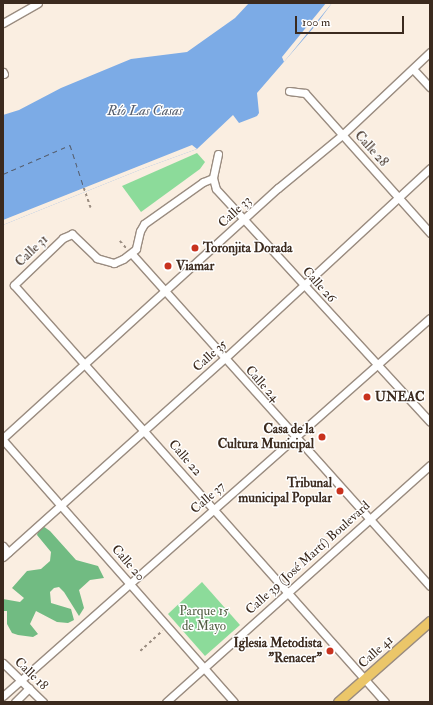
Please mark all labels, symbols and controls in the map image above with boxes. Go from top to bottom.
scale bar [297,8,406,34]
text: 100 m [302,15,330,30]
water label: Río Las Casas [107,103,183,119]
street label: Calle 28 [351,128,391,170]
street label: Calle 33 [215,193,255,231]
street label: Calle 31 [12,232,52,270]
place label: Toronjita Dorada [203,240,292,256]
marker: Toronjita Dorada [190,243,200,253]
place label: Viamar [176,258,214,274]
marker: Viamar [163,261,173,271]
street label: Calle 26 [299,264,339,306]
street label: Calle 35 [190,337,230,375]
street label: Calle 24 [242,363,282,405]
place label: UNEAC [375,389,424,405]
marker: UNEAC [362,392,372,402]
place label: Casa de la Cultura Municipal [218,422,314,453]
marker: Casa de la Cultura Municipal [317,432,327,442]
street label: Calle 22 [165,437,205,479]
place label: Tribunal municipal Popular [238,476,332,507]
street label: Calle 37 [188,479,228,517]
marker: Tribunal municipal Popular [335,486,345,496]
street label: Calle 39 (José Martí) Boulevard [243,498,373,618]
street label: Calle 20 [108,542,148,584]
park label: Parque 15 de Mayo [179,604,229,635]
street label: Calle 41 [355,632,397,672]
place label: Iglesia Metodista "Renacer" [234,636,322,667]
marker: Iglesia Metodista "Renacer" [325,646,335,656]
street label: Calle 18 [11,654,51,694]

